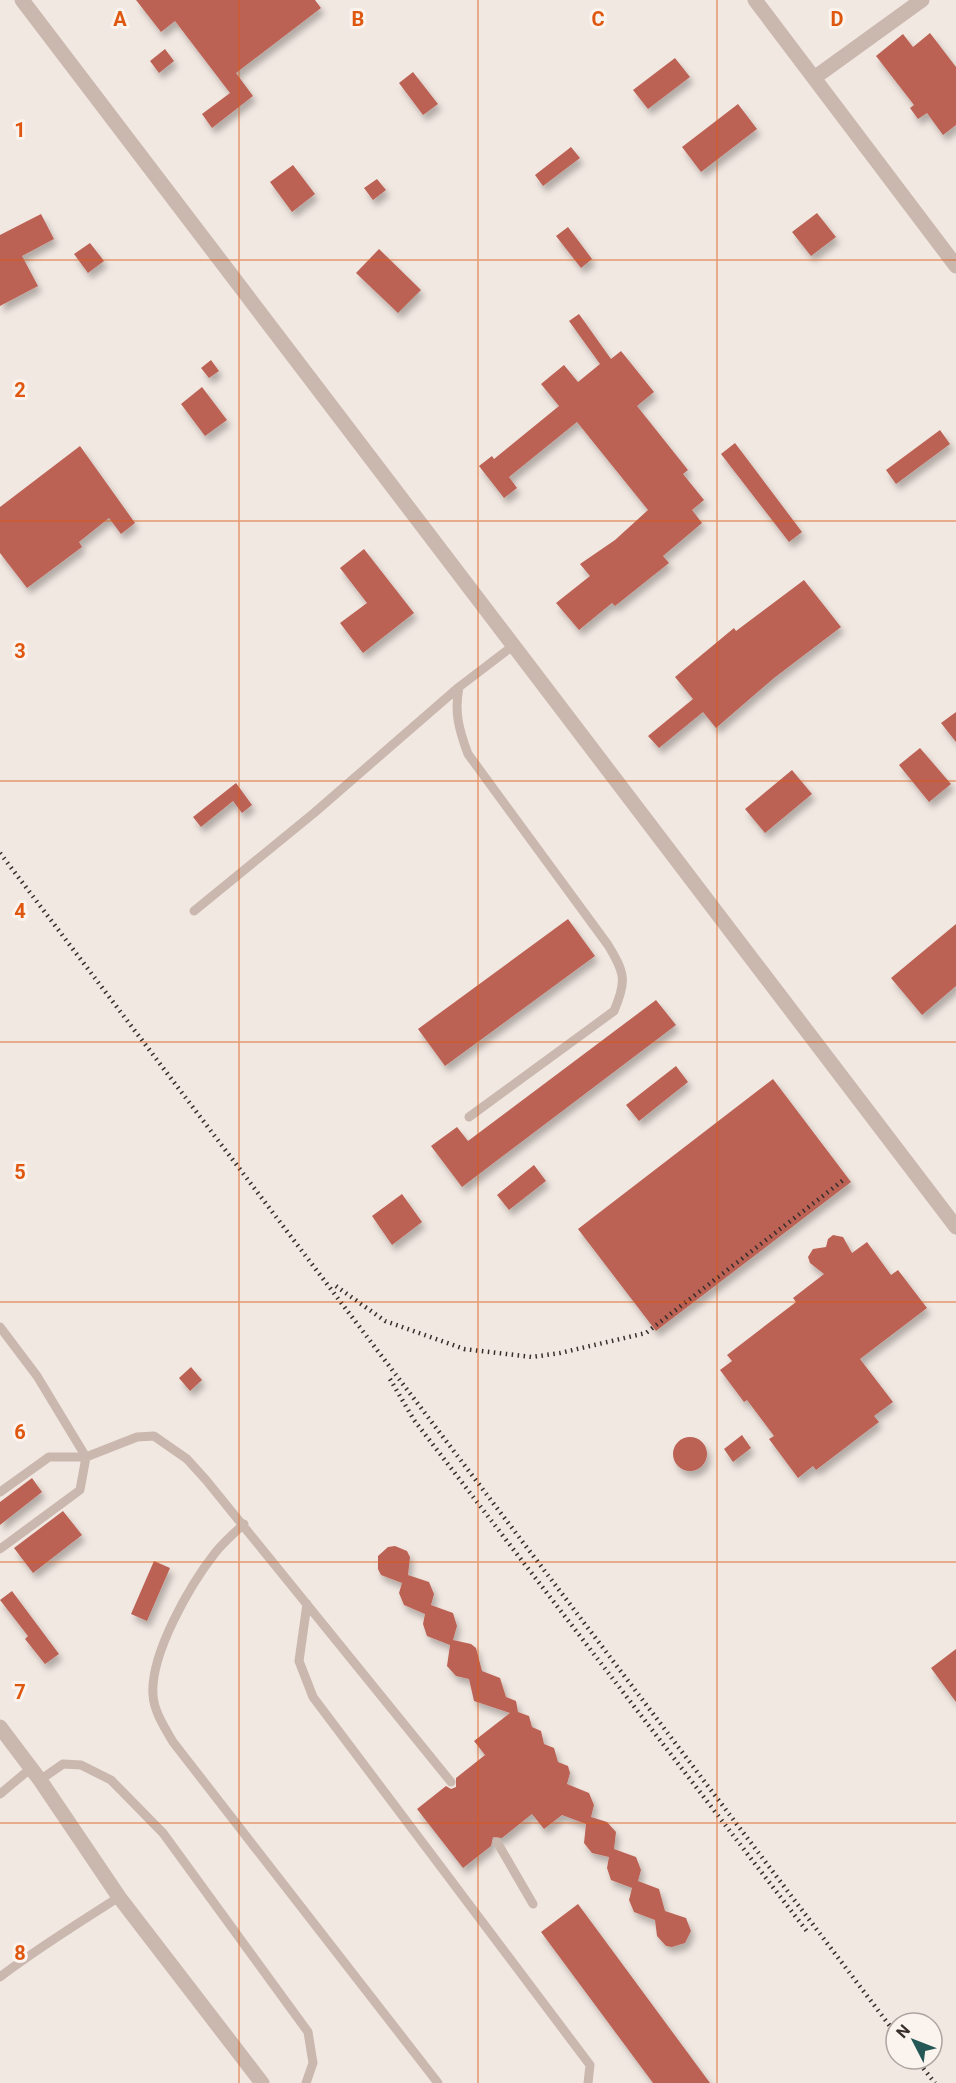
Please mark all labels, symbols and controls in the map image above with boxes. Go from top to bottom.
text: A [113,7,127,31]
text: B [352,7,364,31]
text: C [591,7,605,31]
text: D [831,7,844,31]
text: 1 [14,118,26,142]
text: 2 [14,378,26,402]
text: 3 [14,639,26,663]
text: 4 [14,899,26,923]
text: 5 [14,1160,26,1184]
text: 6 [14,1420,26,1444]
text: 7 [14,1680,26,1704]
text: 8 [14,1941,26,1965]
north arrow [884,2011,944,2071]
text: N [892,2021,914,2042]

